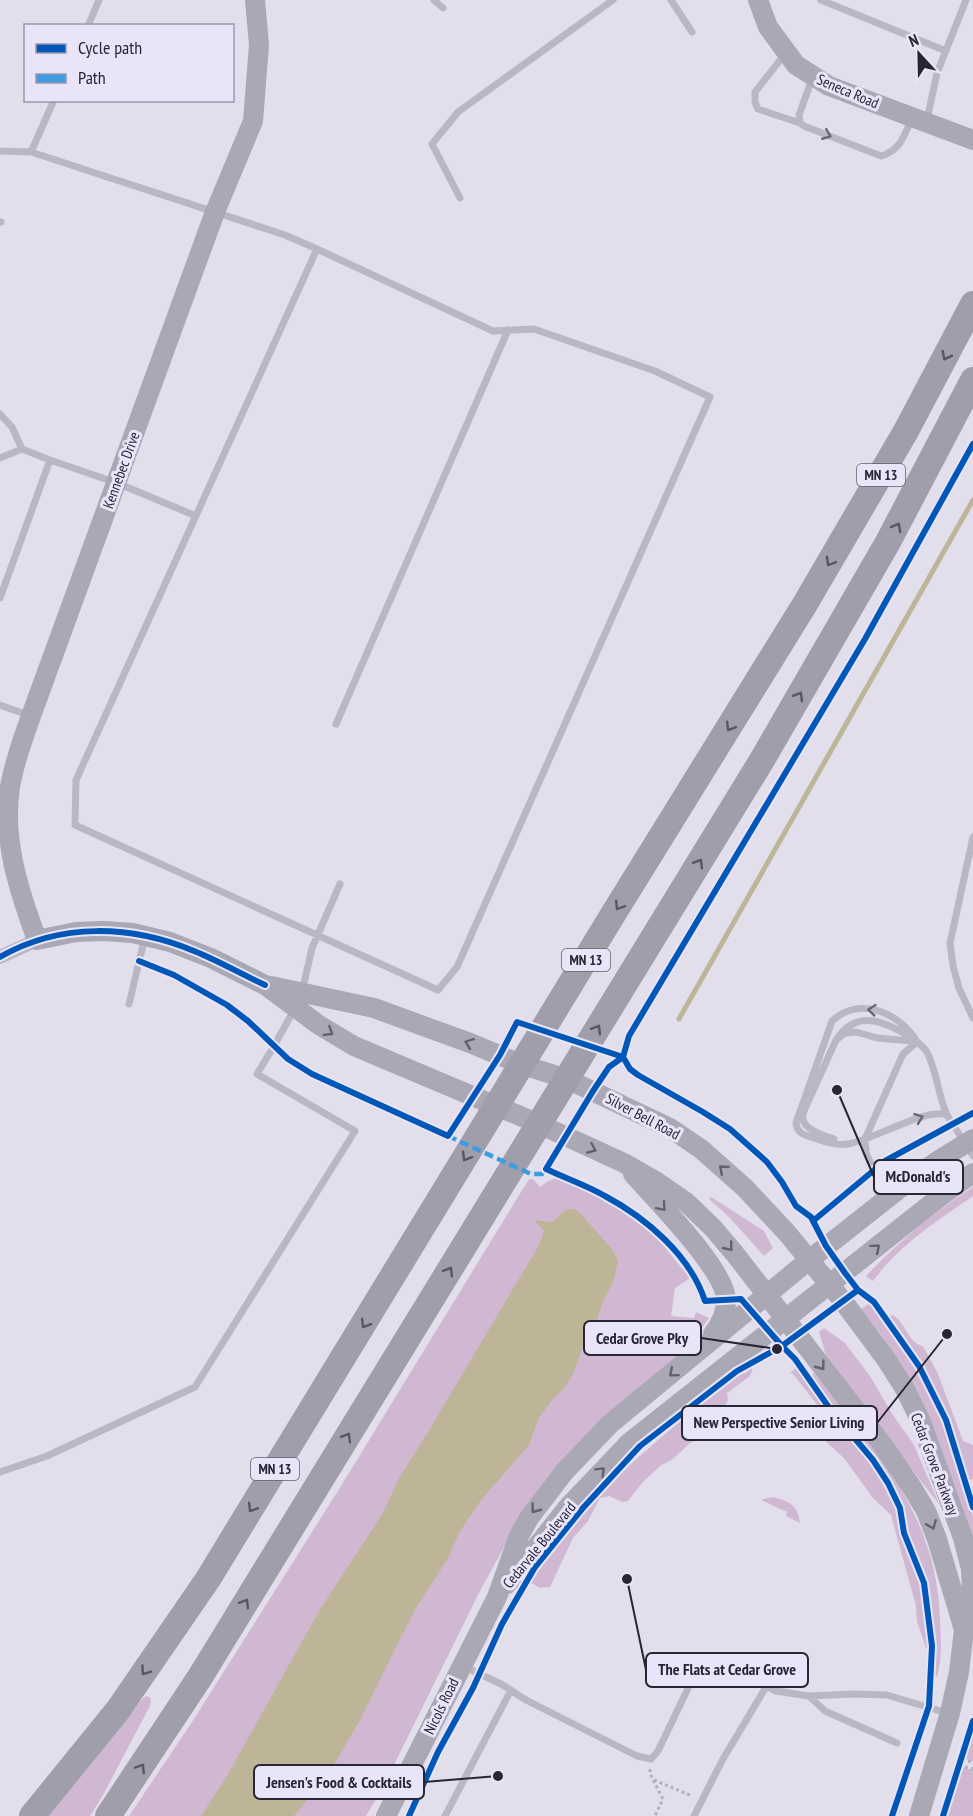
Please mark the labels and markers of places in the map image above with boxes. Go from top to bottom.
callout: McDonald's [874,1160,963,1194]
callout: Cedar Grove Pky [584,1321,701,1355]
callout: New Perspective Senior Living [682,1406,877,1440]
callout: The Flats at Cedar Grove [646,1653,808,1687]
callout: Jensen's Food & Cocktails [254,1765,424,1799]

